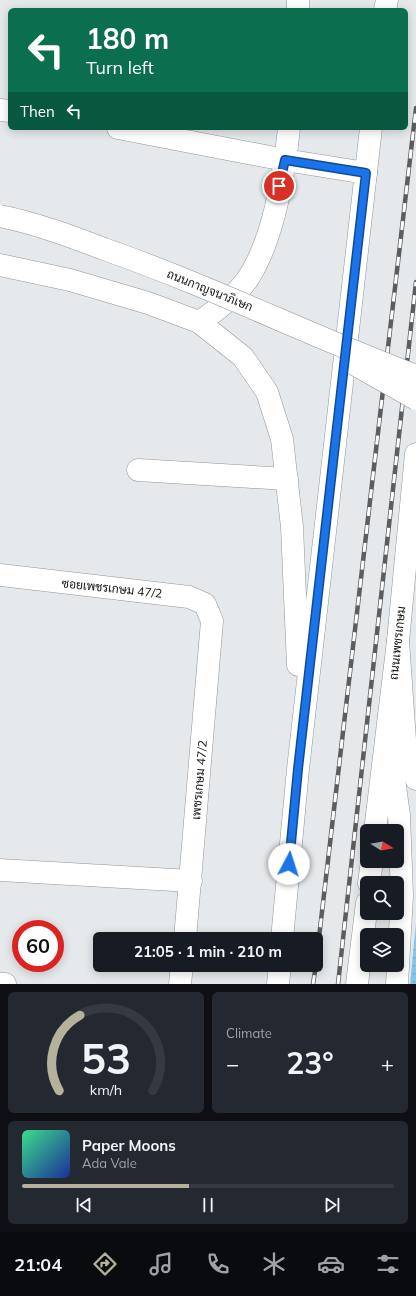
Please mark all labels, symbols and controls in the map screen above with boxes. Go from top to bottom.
text: 180 m [86,21,169,56]
icon: left [20,24,72,76]
text: Turn left [86,56,154,79]
icon: left [63,100,85,122]
text: Then [20,102,55,121]
pin [262,169,296,203]
icon: arrive [268,175,290,197]
street label: ถนนกาญจนาภิเษก [165,266,255,314]
street label: ซอยเพชรเกษม 47/2 [61,575,163,601]
street label: ถนนเพชรเกษม [386,606,408,680]
street label: เพชรเกษม 47/2 [188,740,210,820]
north arrow [360,824,404,868]
map controls [360,824,404,972]
position arrow [268,843,310,885]
button: search [360,876,404,920]
speed limit sign: 60 [12,920,64,972]
button: layers [360,928,404,972]
text: 21:05 · 1 min · 210 m [134,942,282,961]
text: Climate [226,1025,272,1041]
text: 53 [81,1031,131,1083]
text: 23° [286,1044,334,1082]
text: − [226,1050,239,1078]
text: + [381,1050,394,1078]
text: km/h [90,1080,122,1098]
text: Paper Moons [82,1136,176,1155]
text: Ada Vale [82,1155,137,1171]
icon: previous [73,1194,95,1216]
icon: pause [197,1194,219,1216]
icon: next [321,1194,343,1216]
icon: directions [91,1250,119,1278]
icon: music [147,1250,175,1278]
icon: phone [204,1250,232,1278]
icon: climate [260,1250,288,1278]
icon: car [317,1250,345,1278]
icon: filters [374,1250,402,1278]
text: 21:04 [14,1253,62,1276]

